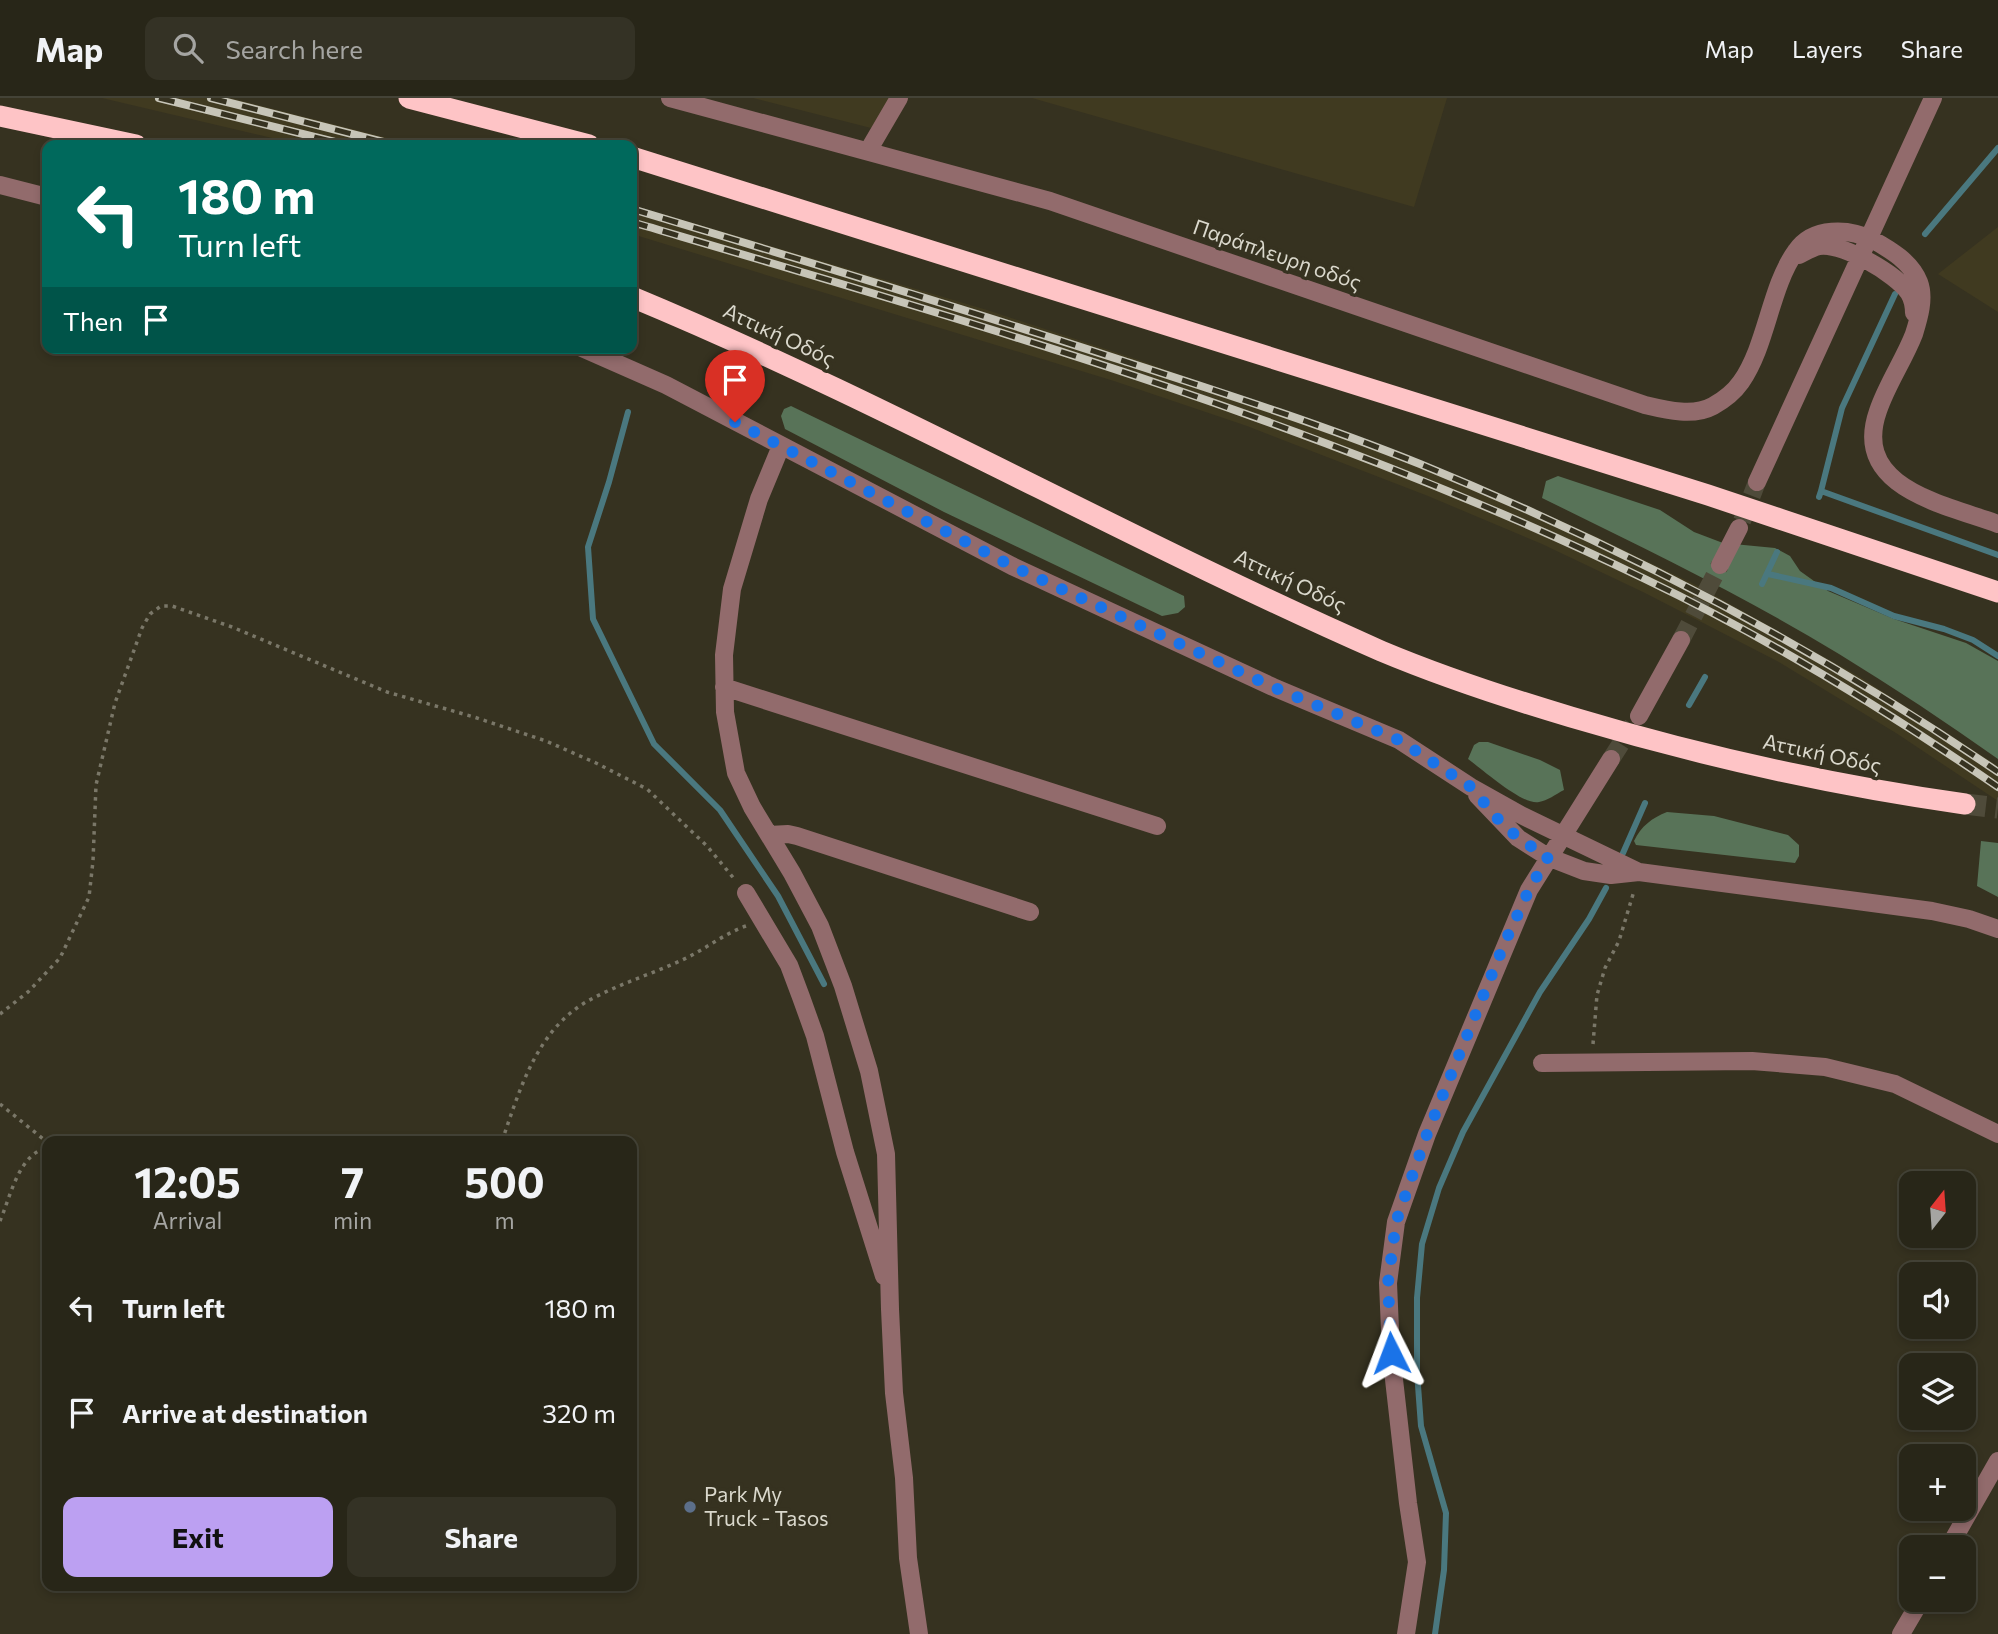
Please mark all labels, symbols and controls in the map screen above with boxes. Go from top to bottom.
search box [145,17,635,80]
text: Map [35,28,103,69]
icon: search [169,29,207,67]
text: Search here [225,33,363,64]
text: Map [1705,34,1754,63]
text: Layers [1792,34,1863,63]
text: Share [1901,34,1963,63]
text: 180 m [178,164,315,224]
icon: left [63,168,154,259]
street label: Παράπλευρη οδός [1190,213,1365,294]
text: Turn left [178,224,302,264]
street label: Αττική Οδός [720,297,839,370]
icon: arrive [137,301,175,339]
text: Then [63,305,123,336]
pin [705,350,765,422]
icon: arrive [716,361,754,399]
street label: Αττική Οδός [1231,543,1350,616]
street label: Αττική Οδός [1761,728,1884,777]
text: 12:05 [134,1155,241,1207]
text: 7 [341,1155,364,1207]
text: 500 [464,1155,545,1207]
north arrow [1899,1171,1976,1248]
map controls [1899,1171,1976,1612]
text: Arrival [153,1206,222,1234]
text: min [333,1206,372,1234]
text: m [495,1206,515,1234]
button: sound [1899,1262,1976,1339]
icon: left [63,1289,101,1327]
text: Turn left [122,1292,225,1323]
text: 180 m [544,1292,616,1323]
position arrow [1354,1316,1428,1390]
button: layers [1899,1353,1976,1430]
icon: arrive [63,1394,101,1432]
text: Arrive at destination [122,1397,368,1428]
text: 320 m [542,1397,616,1428]
button: + [1899,1444,1976,1521]
place label: Park My Truck - Tasos [704,1481,829,1530]
button: Exit [63,1497,333,1577]
button: Share [347,1497,616,1577]
marker: Park My Truck - Tasos [682,1499,698,1515]
button: − [1899,1535,1976,1612]

